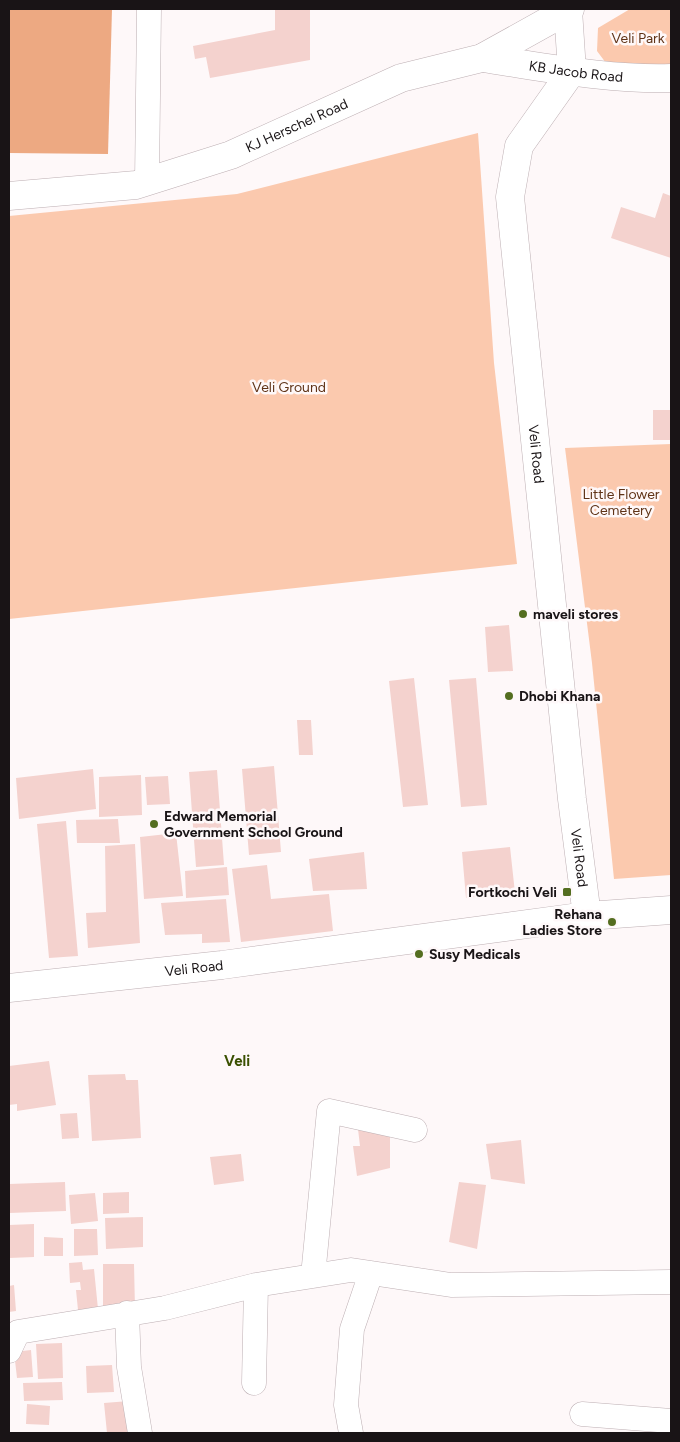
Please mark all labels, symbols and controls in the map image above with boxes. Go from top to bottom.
park label: Veli Park [611,30,665,47]
street label: KB Jacob Road [528,57,624,85]
street label: KJ Herschel Road [243,95,350,156]
park label: Veli Ground [252,379,326,396]
street label: Veli Road [525,424,548,484]
park label: Little Flower Cemetery [582,486,660,519]
place label: maveli stores [533,606,618,623]
marker: maveli stores [517,608,529,620]
place label: Dhobi Khana [519,688,600,705]
marker: Dhobi Khana [503,690,515,702]
place label: Edward Memorial Government School Ground [164,808,343,841]
marker: Edward Memorial Government School Ground [148,818,160,830]
street label: Veli Road [567,827,592,888]
place label: Fortkochi Veli [468,884,557,901]
marker: Fortkochi Veli [561,886,573,898]
place label: Rehana Ladies Store [522,906,602,939]
marker: Rehana Ladies Store [606,916,618,928]
place label: Susy Medicals [429,946,521,963]
marker: Susy Medicals [413,948,425,960]
street label: Veli Road [164,956,224,980]
district label: Veli [224,1052,250,1070]

